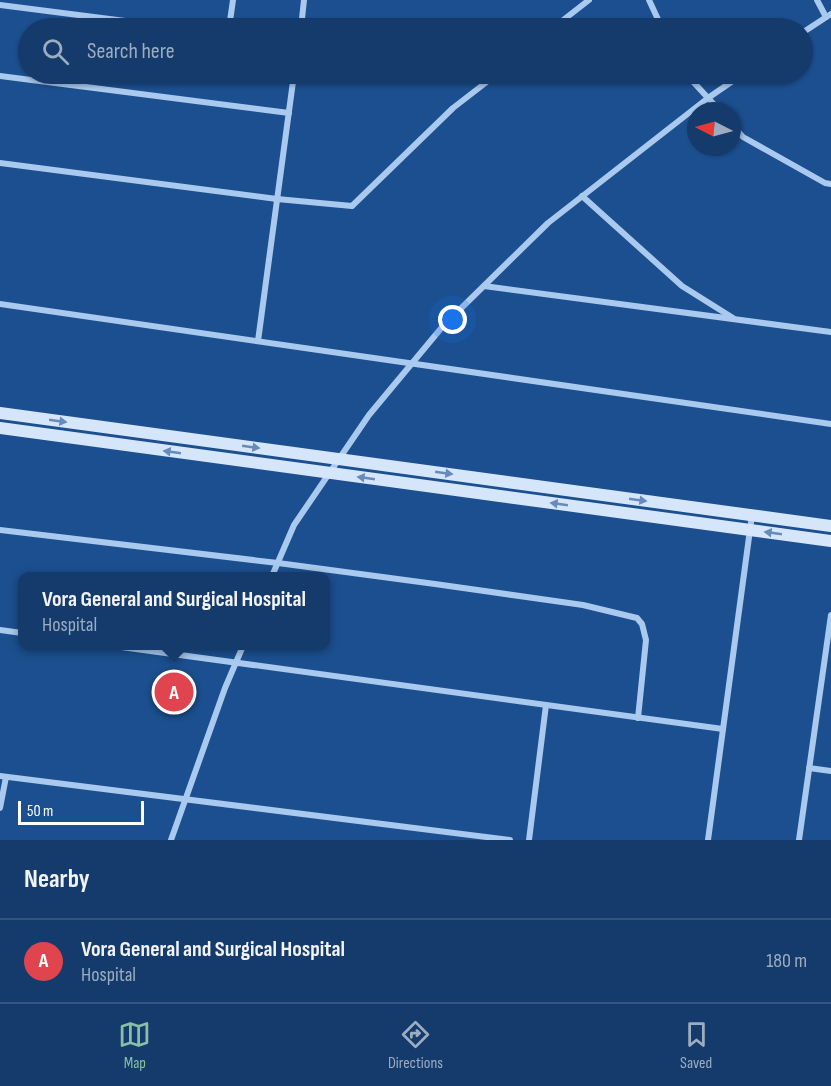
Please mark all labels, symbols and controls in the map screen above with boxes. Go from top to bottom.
search box [18,18,813,84]
icon: search [39,35,72,68]
text: Search here [87,38,174,65]
north arrow [687,102,741,156]
your location [438,305,467,334]
one-way arrow [49,416,68,426]
one-way arrow [242,442,261,451]
one-way arrow [163,447,182,456]
one-way arrow [435,469,454,478]
one-way arrow [356,473,375,483]
one-way arrow [628,495,647,504]
one-way arrow [549,500,568,509]
one-way arrow [763,529,782,538]
popup [18,572,330,650]
text: Vora General and Surgical Hospital [42,586,306,613]
text: Hospital [42,613,97,637]
pin: A [154,670,194,714]
scale bar [18,798,144,826]
text: 50 m [27,802,53,821]
text: Nearby [24,864,90,895]
text: Vora General and Surgical Hospital [81,936,345,963]
text: A [39,949,48,973]
text: 180 m [766,949,807,973]
text: Hospital [81,963,136,987]
tab: Map [118,1018,151,1073]
tab: Directions [388,1018,443,1073]
tab: Saved [680,1018,713,1073]

